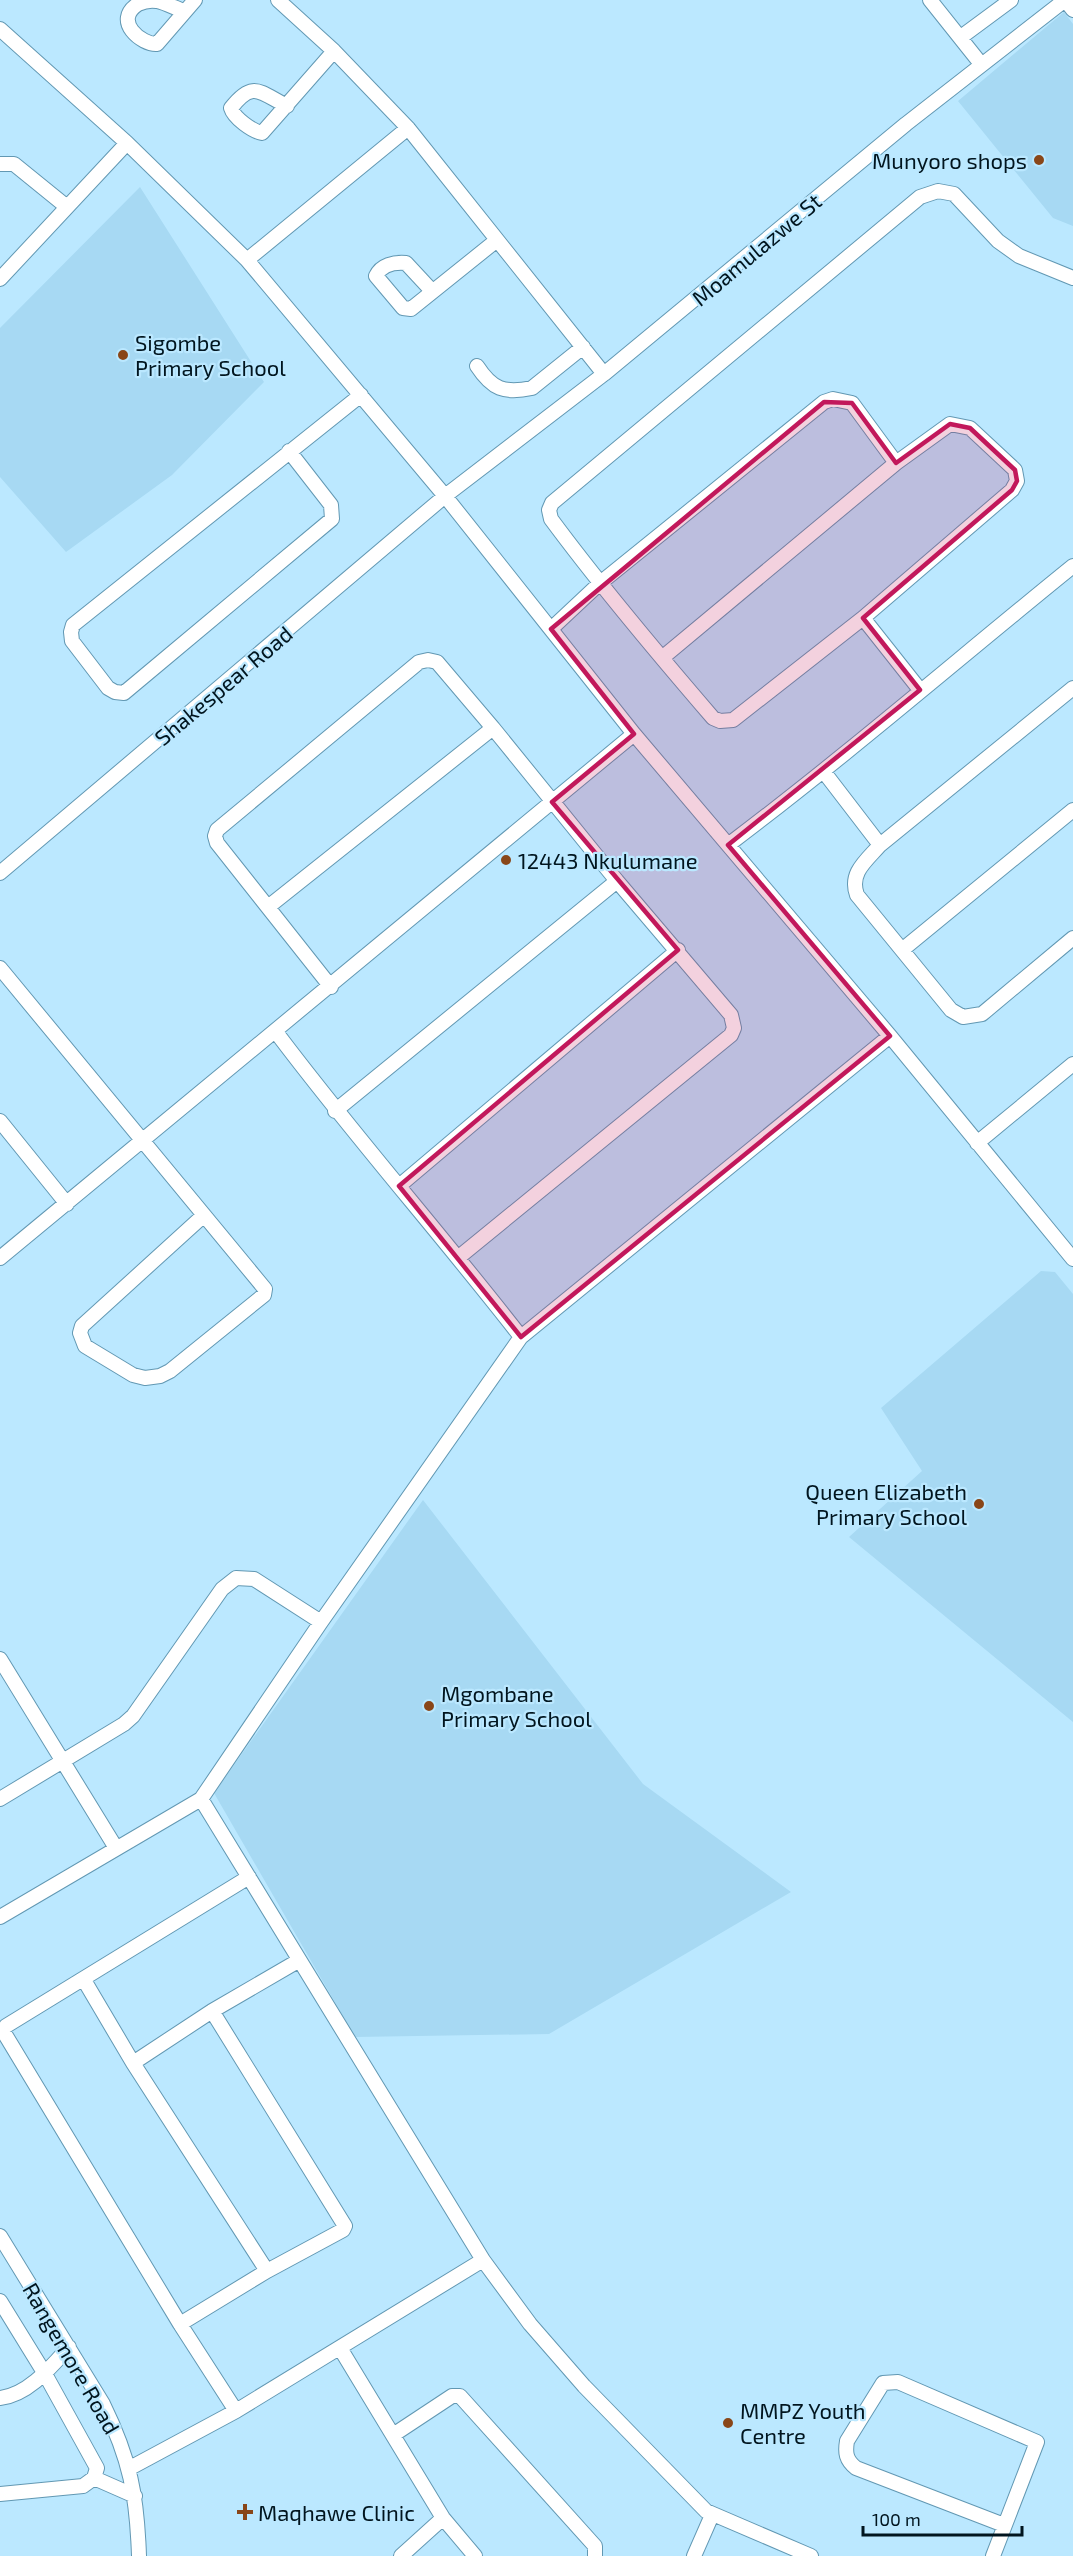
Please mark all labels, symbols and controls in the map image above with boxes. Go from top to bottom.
place label: Munyoro shops [872,147,1027,173]
marker: Munyoro shops [1032,153,1046,167]
street label: Moamulazwe St [686,187,826,311]
place label: Sigombe Primary School [135,329,286,380]
marker: Sigombe Primary School [116,348,130,362]
street label: Shakespear Road [149,620,297,750]
place label: 12443 Nkulumane [518,847,698,873]
marker: 12443 Nkulumane [499,853,513,867]
place label: Queen Elizabeth Primary School [805,1478,967,1529]
marker: Queen Elizabeth Primary School [972,1497,986,1511]
place label: Mgombane Primary School [441,1680,592,1731]
marker: Mgombane Primary School [422,1699,436,1713]
street label: Rangemore Road [18,2278,126,2438]
place label: MMPZ Youth Centre [740,2397,866,2448]
marker: MMPZ Youth Centre [721,2416,735,2430]
place label: Maqhawe Clinic [258,2499,415,2525]
scale bar [863,2499,1022,2537]
marker: Maqhawe Clinic [236,2503,254,2521]
text: 100 m [872,2508,921,2530]

